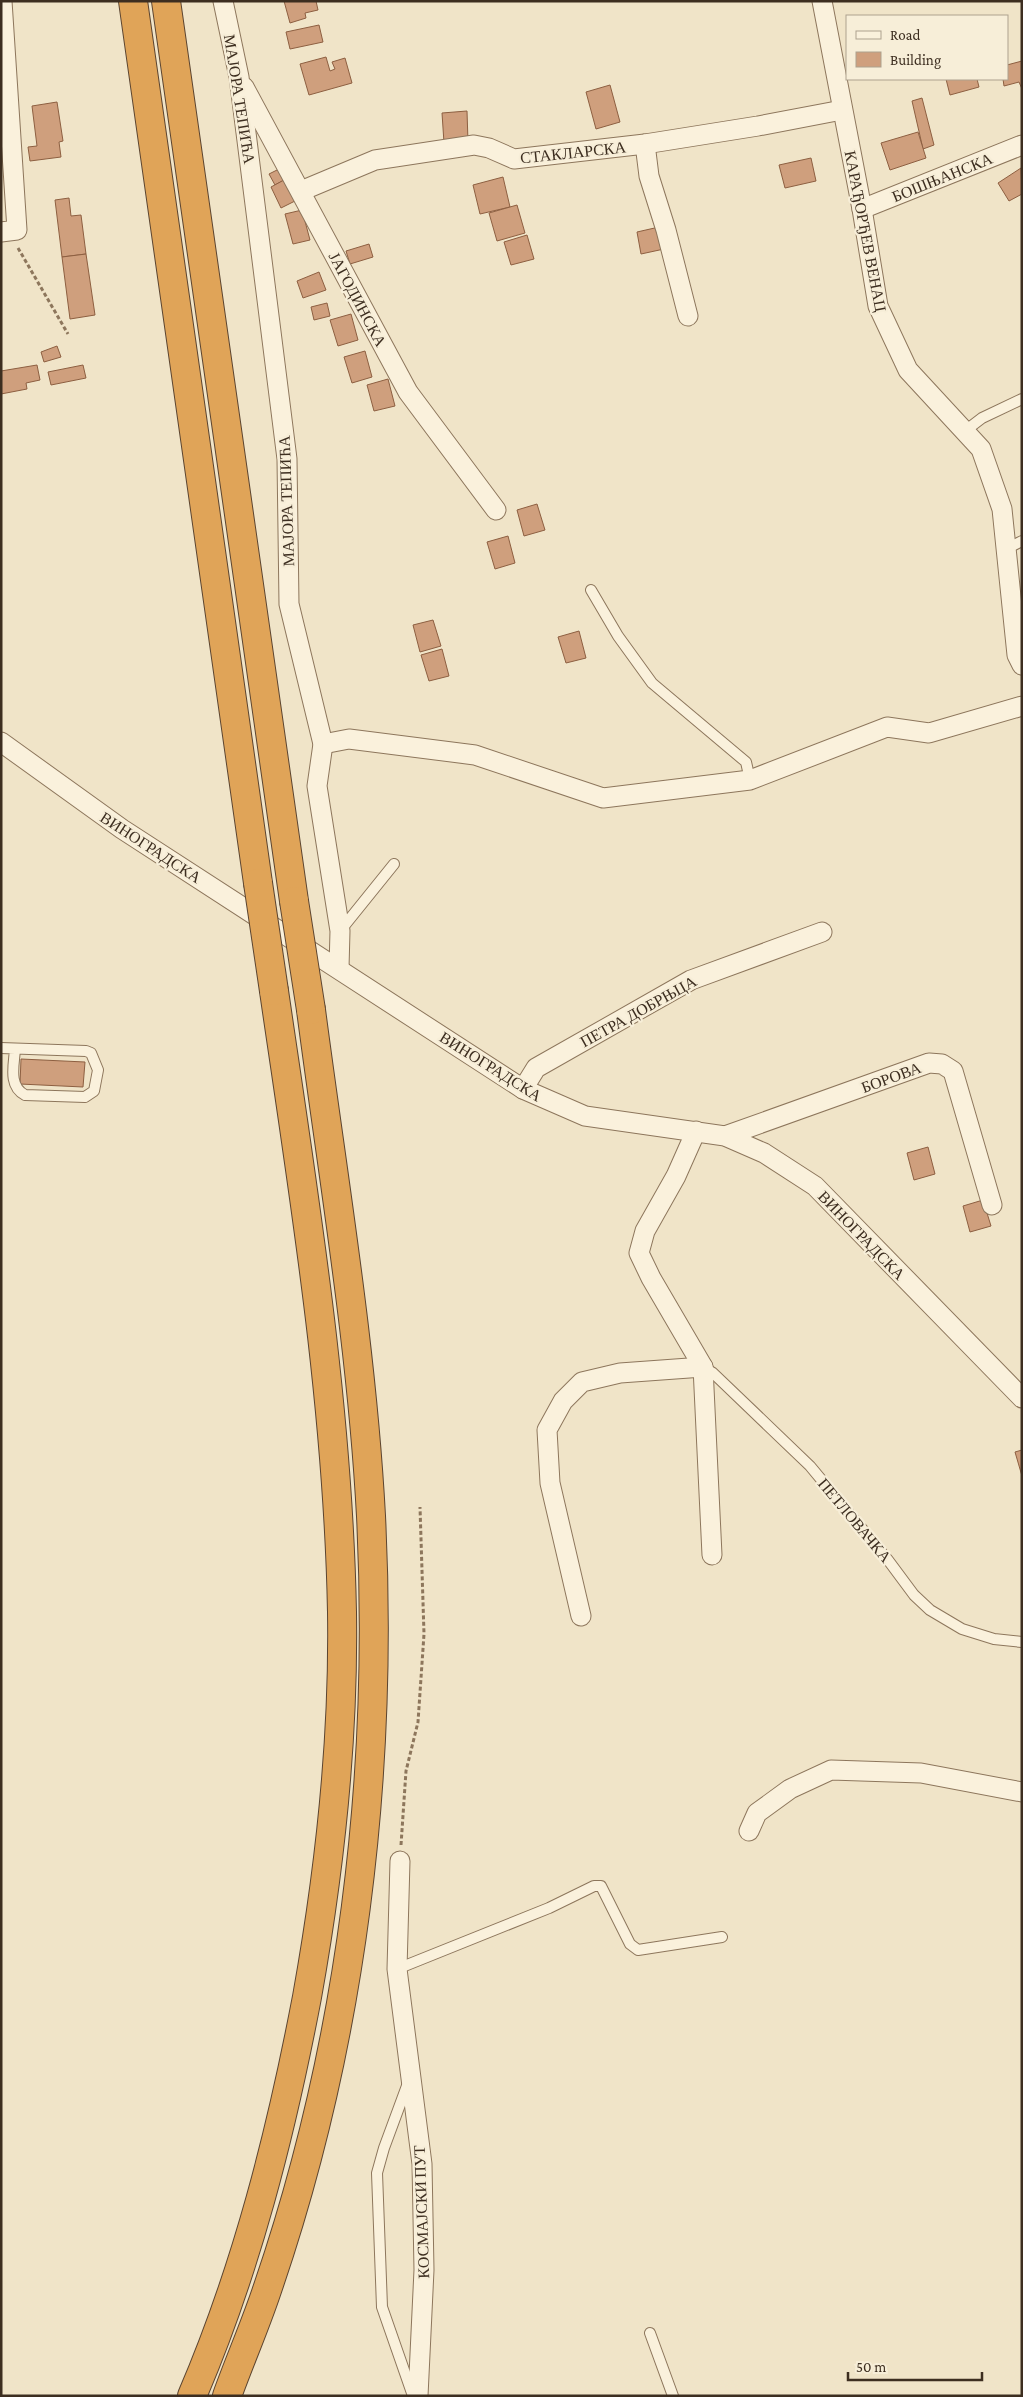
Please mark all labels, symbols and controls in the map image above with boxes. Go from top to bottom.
legend [846,15,1008,80]
text: Road [890,27,921,43]
street label: МАЈОРА ТЕПИЋА [221,33,258,166]
text: Building [890,52,941,69]
street label: СТАКЛАРСКА [519,138,627,167]
street label: КАРАЂОРЂЕВ ВЕНАЦ [841,149,890,314]
street label: БОШЊАНСКА [890,149,995,205]
street label: ЈАГОДИНСКА [325,249,390,350]
street label: МАЈОРА ТЕПИЋА [276,435,297,567]
street label: ВИНОГРАДСКА [97,808,205,887]
street label: ПЕТРА ДОБРЊЦА [577,972,700,1051]
street label: ВИНОГРАДСКА [436,1028,545,1106]
street label: БОРОВА [859,1059,924,1096]
street label: ВИНОГРАДСКА [814,1187,909,1284]
street label: ПЕТЛОВАЧКА [815,1475,895,1566]
street label: КОСМАЈСКИ ПУТ [411,2145,432,2279]
scale bar [848,2350,982,2382]
text: 50 m [856,2359,886,2375]

